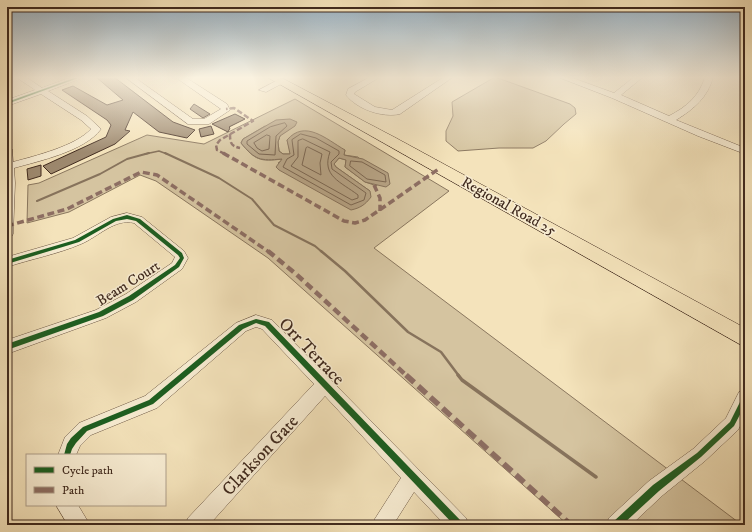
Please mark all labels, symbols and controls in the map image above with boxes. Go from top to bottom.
street label: Regional Road 25 [458,173,560,241]
street label: Beam Court [93,256,164,310]
street label: Orr Terrace [274,313,349,390]
street label: Clarkson Gate [218,411,304,501]
legend [26,454,166,506]
text: Cycle path [62,463,114,478]
text: Path [62,483,85,498]

